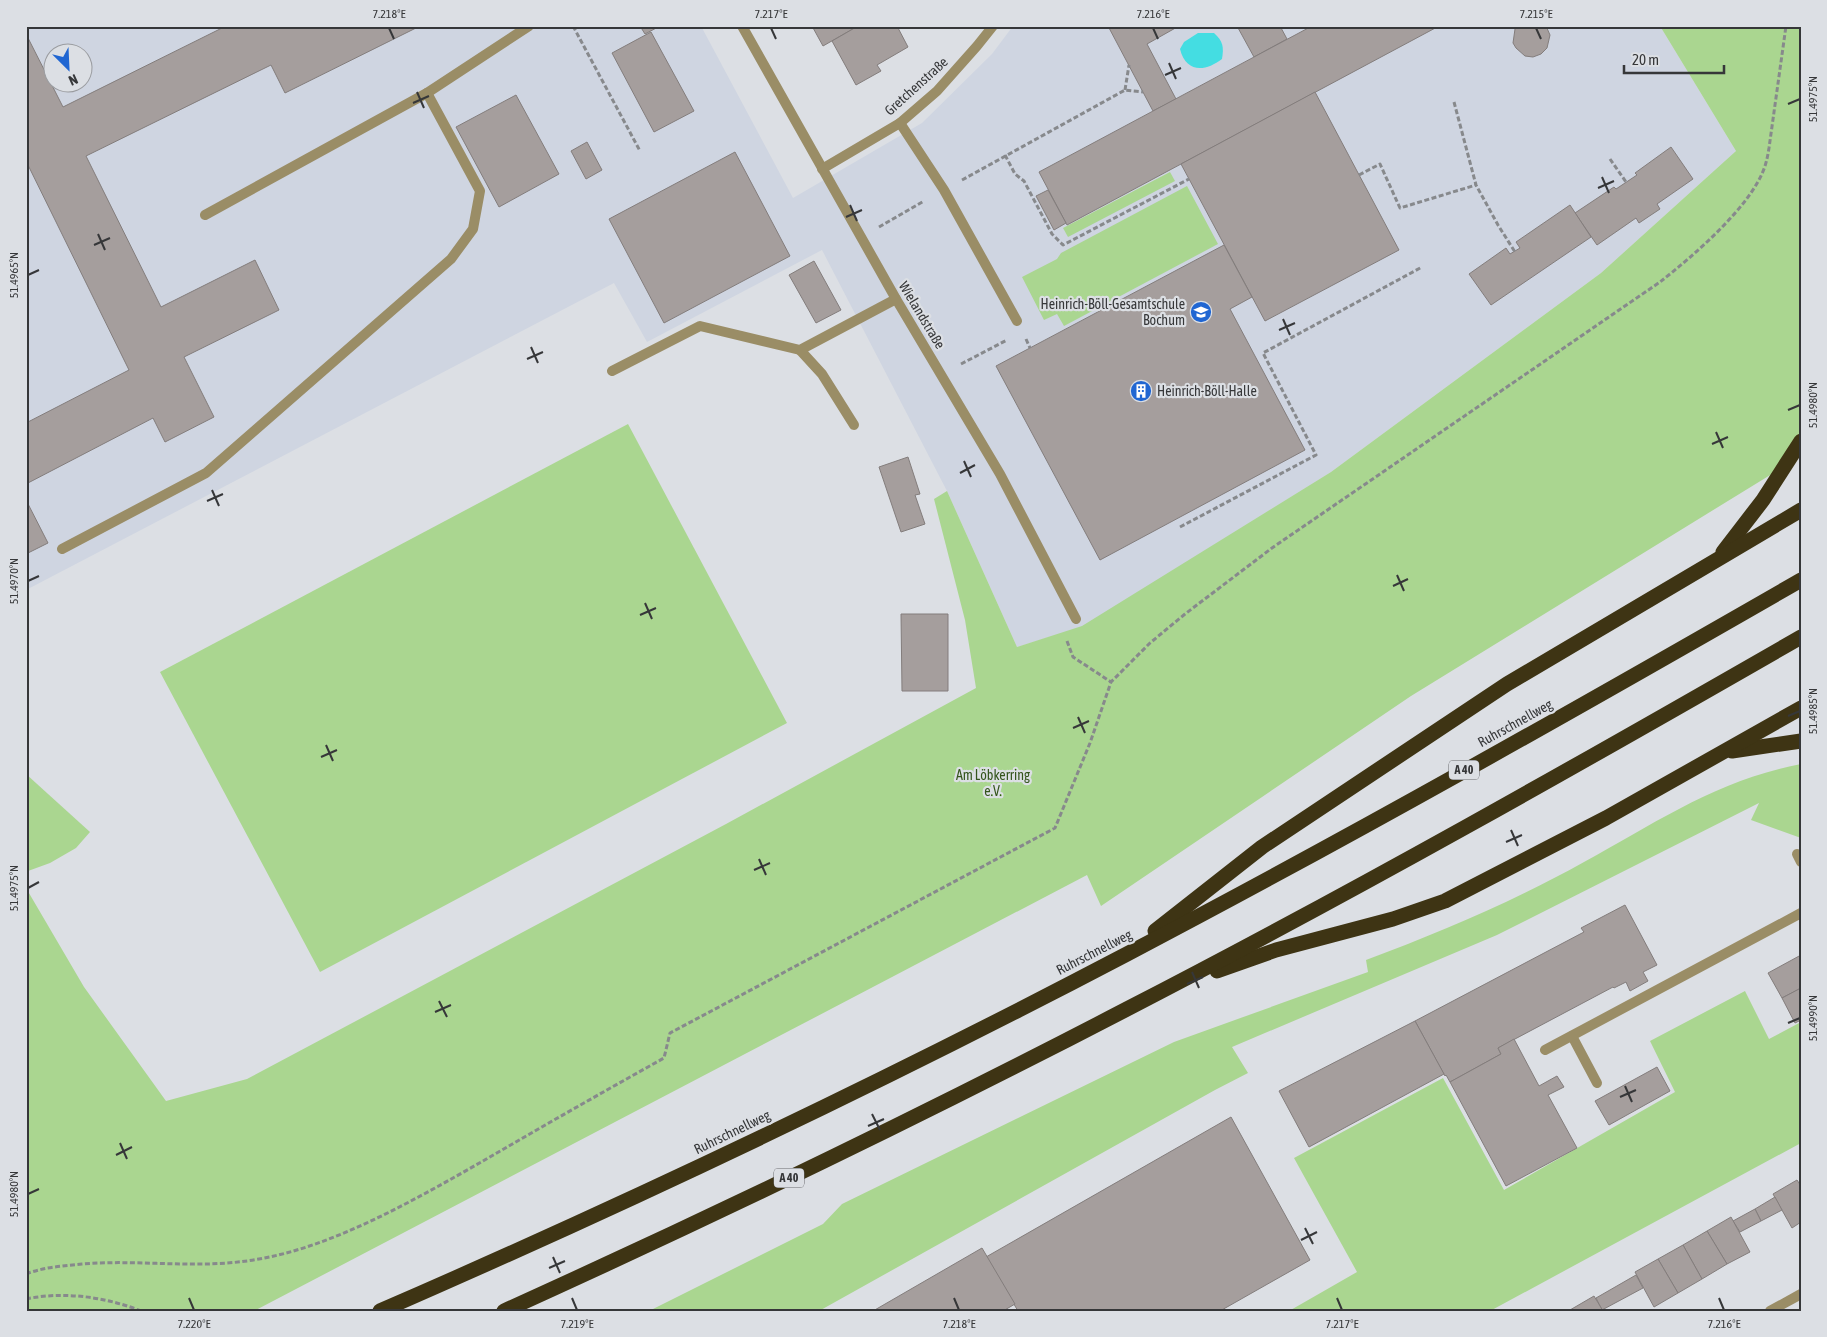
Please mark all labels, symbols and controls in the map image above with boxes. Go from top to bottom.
text: 7.218°E [372,7,406,21]
text: 7.217°E [754,7,788,21]
text: 7.216°E [1136,7,1170,21]
text: 7.215°E [1519,7,1553,21]
north arrow [42,42,92,92]
scale bar [1624,42,1724,74]
text: 20 m [1632,51,1659,68]
street label: Gretchenstraße [881,54,951,118]
text: N [66,71,80,89]
text: 51.4975°N [1806,76,1820,122]
text: 51.4965°N [7,252,21,298]
street label: Wielandstraße [896,278,948,352]
place label: Heinrich-Böll-Gesamtschule Bochum [1041,296,1185,328]
school or university icon: Heinrich-Böll-Gesamtschule Bochum [1189,300,1213,324]
building icon: Heinrich-Böll-Halle [1129,379,1153,403]
text: 51.4980°N [1806,382,1820,428]
place label: Heinrich-Böll-Halle [1157,383,1257,399]
text: 51.4970°N [7,558,21,604]
text: 51.4985°N [1806,688,1820,734]
street label: Ruhrschnellweg [1475,696,1555,750]
road number: A 40 [1449,760,1479,780]
park label: Am Löbkerring e.V. [956,767,1030,799]
text: 51.4975°N [7,865,21,911]
street label: Ruhrschnellweg [1054,926,1134,978]
text: 51.4990°N [1806,995,1820,1041]
street label: Ruhrschnellweg [691,1107,773,1157]
road number: A 40 [774,1168,804,1188]
text: 51.4980°N [7,1171,21,1217]
text: 7.220°E [177,1317,211,1331]
text: 7.219°E [560,1317,594,1331]
text: 7.218°E [942,1317,976,1331]
text: 7.217°E [1325,1317,1359,1331]
text: 7.216°E [1707,1317,1741,1331]

